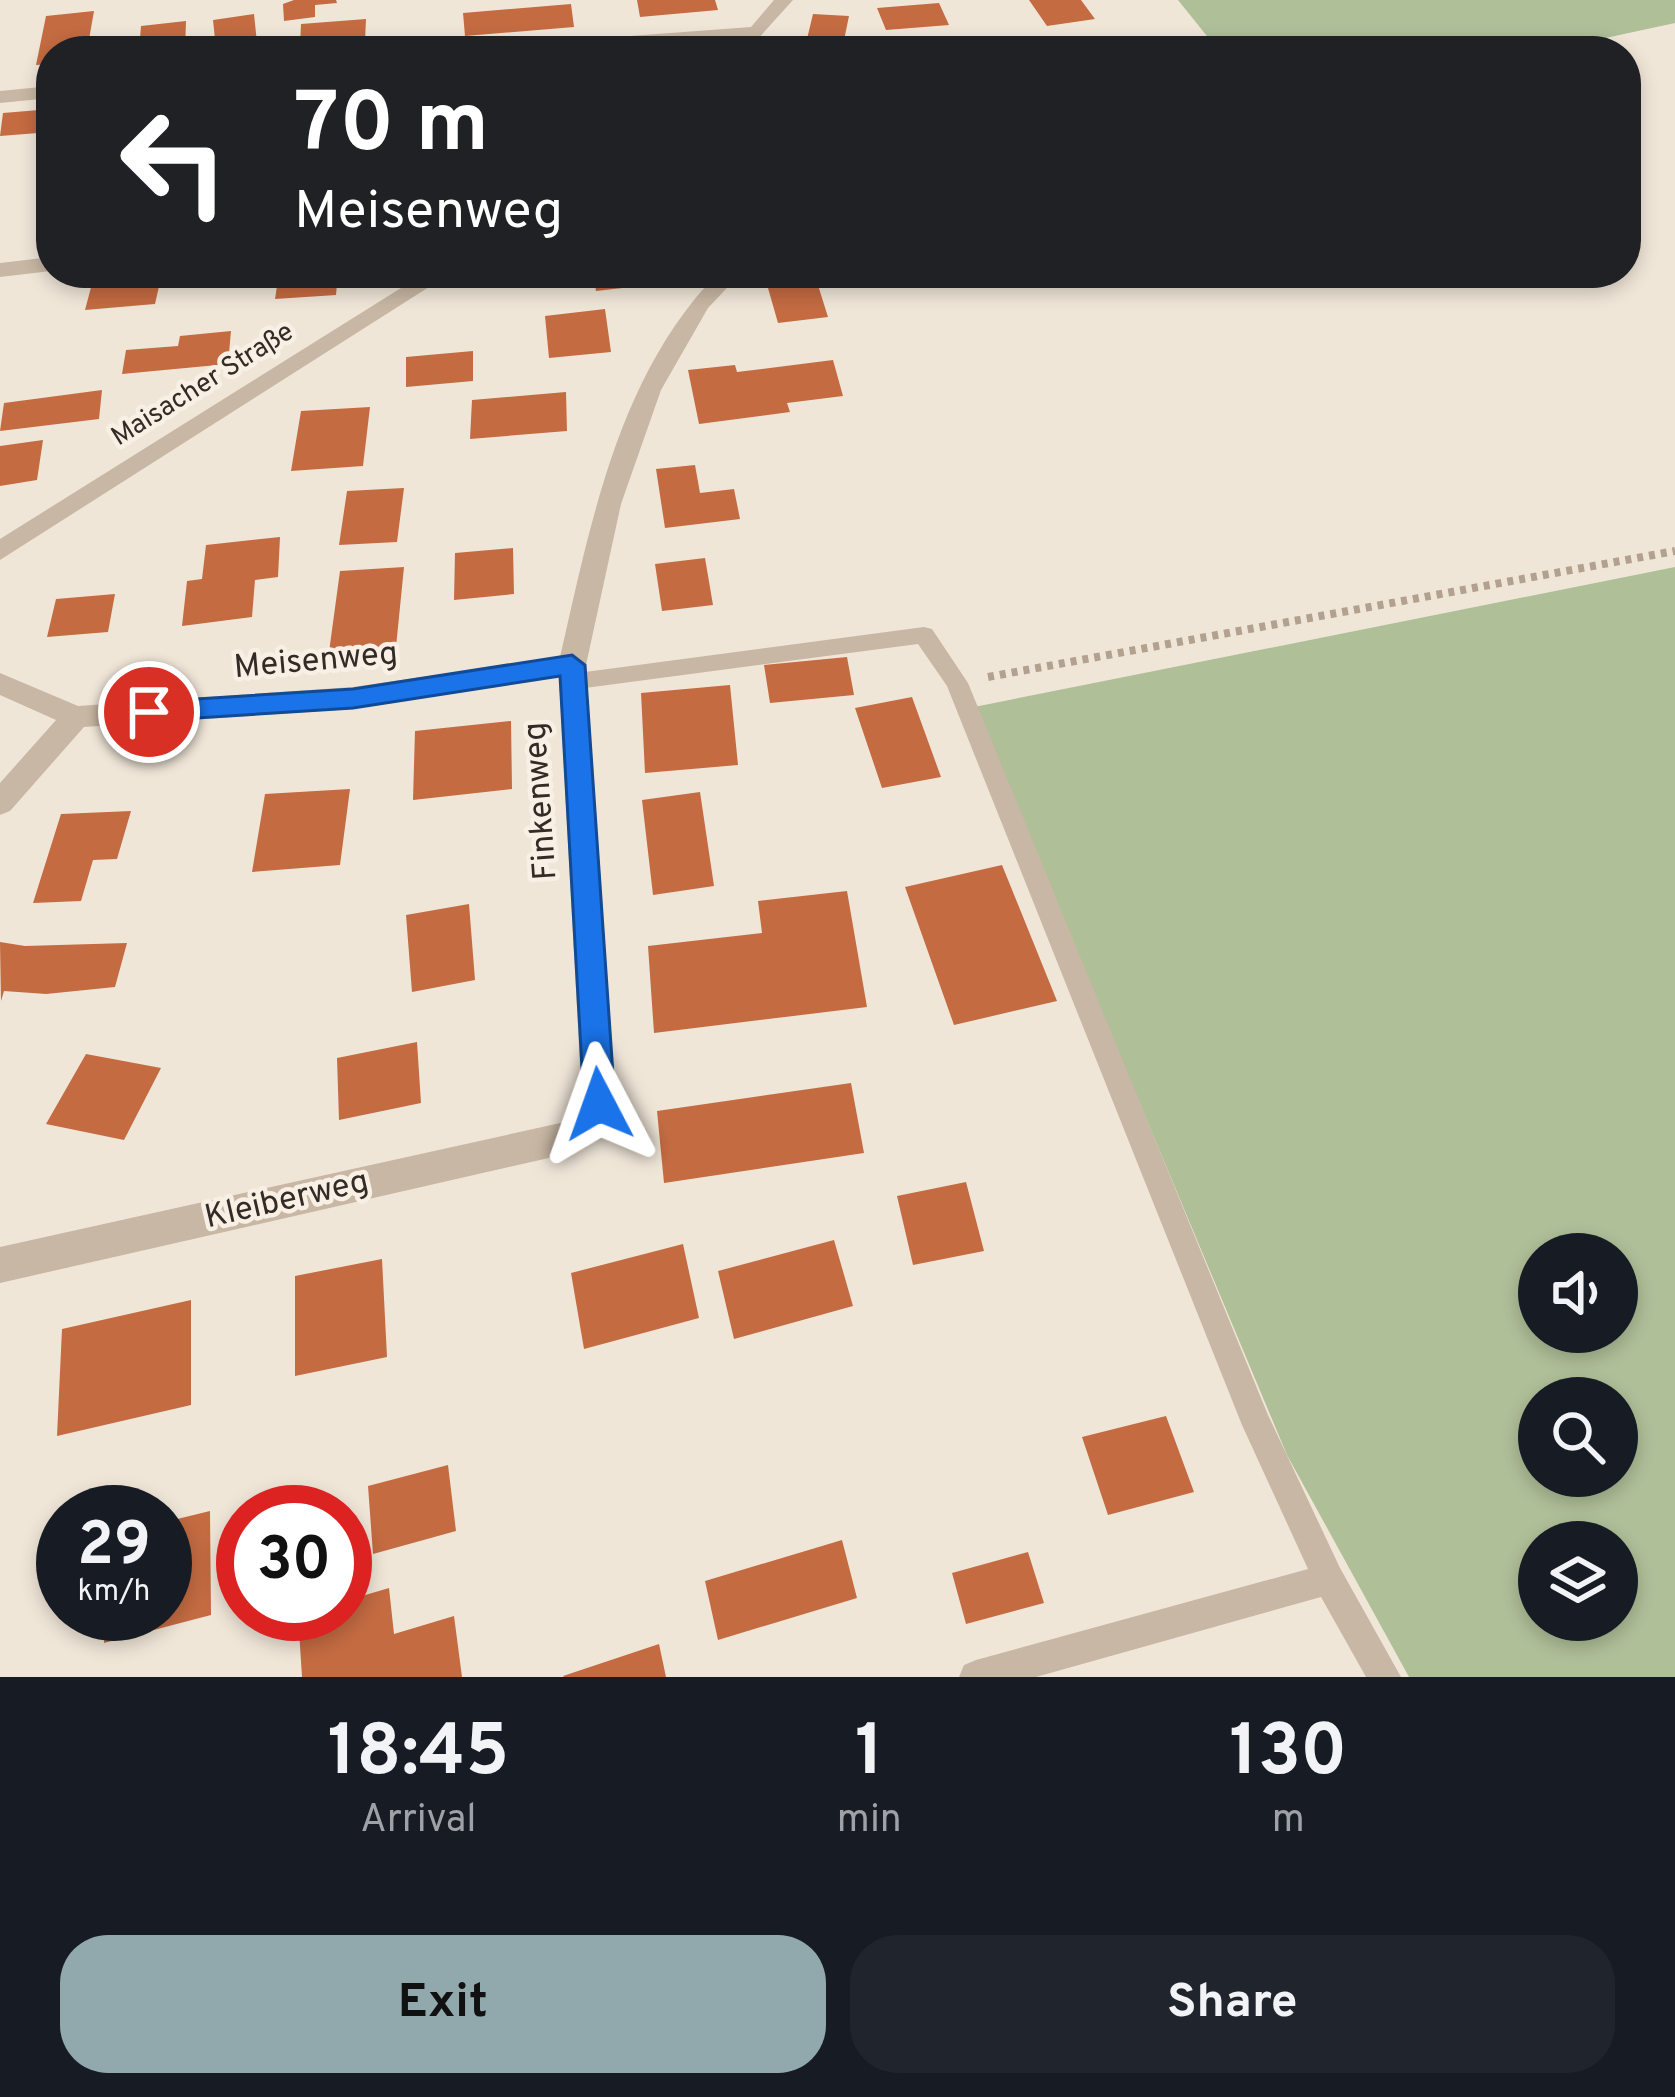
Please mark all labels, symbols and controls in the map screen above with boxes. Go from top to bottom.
text: 70 m [294,75,489,181]
icon: left [96,84,252,240]
text: Meisenweg [294,179,563,248]
street label: Maisacher Straße [106,315,300,455]
street label: Meisenweg [232,634,400,690]
pin [98,661,200,763]
icon: arrive [116,679,182,745]
street label: Finkenweg [516,720,568,882]
position arrow [536,1041,662,1167]
street label: Kleiberweg [201,1162,373,1240]
map controls [1518,1233,1638,1641]
button: sound [1518,1233,1638,1353]
button: search [1518,1377,1638,1497]
speed limit sign: 30 [216,1485,372,1641]
text: 29 [77,1510,151,1586]
button: layers [1518,1521,1638,1641]
text: km/h [78,1574,150,1611]
text: 18:45 [328,1709,509,1801]
text: 1 [855,1709,884,1801]
text: 130 [1229,1709,1347,1801]
text: Arrival [360,1797,477,1846]
text: min [837,1797,902,1846]
text: m [1272,1797,1305,1846]
button: Exit [60,1935,826,2073]
button: Share [850,1935,1615,2073]

